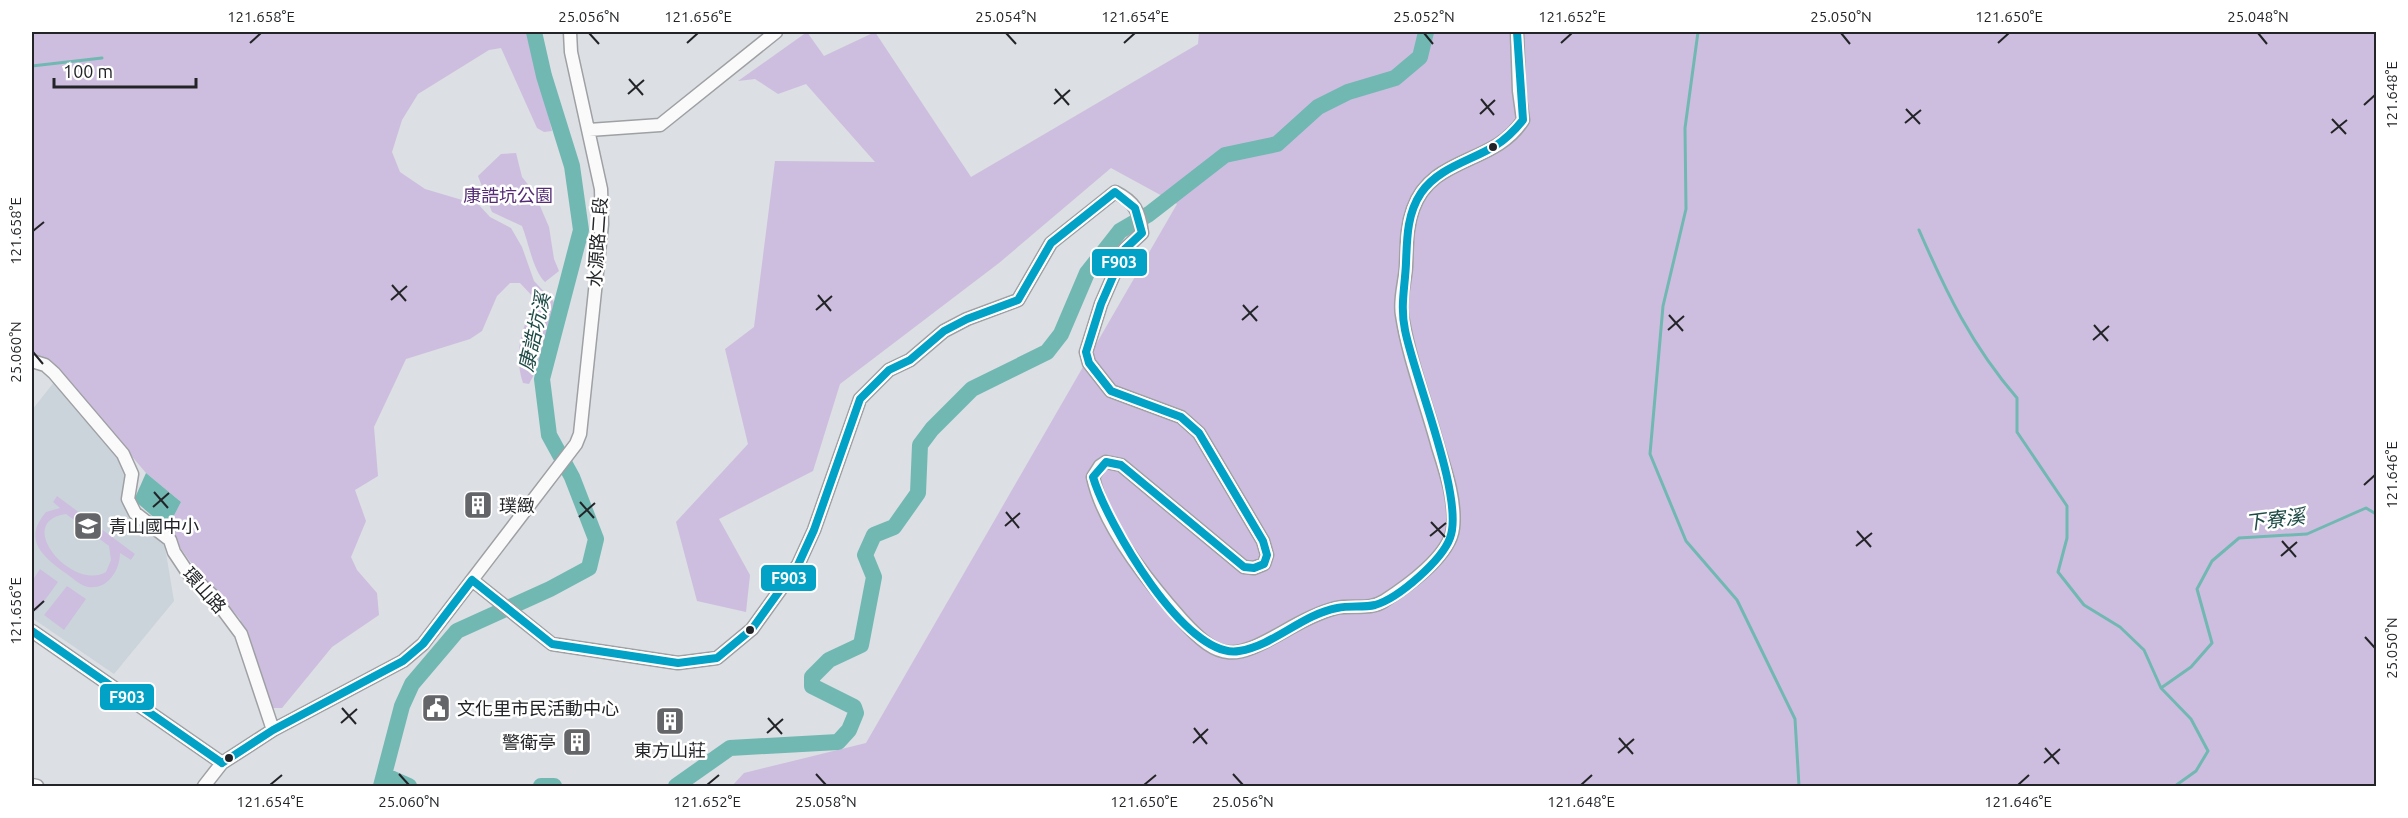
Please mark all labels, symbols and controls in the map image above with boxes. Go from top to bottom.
text: 121.658°E [227,8,295,25]
text: 25.056°N [558,8,620,25]
text: 121.656°E [664,8,732,25]
text: 25.054°N [975,8,1037,25]
text: 121.654°E [1101,8,1169,25]
text: 25.052°N [1393,8,1455,25]
text: 121.652°E [1538,8,1606,25]
text: 25.050°N [1810,8,1872,25]
text: 121.650°E [1975,8,2043,25]
text: 25.048°N [2227,8,2289,25]
scale bar [54,51,196,89]
text: 100 m [63,61,113,81]
text: 121.648°E [2383,61,2400,129]
unlabelled marker [1487,141,1499,153]
park label: 康誥坑公園 [463,185,553,205]
street label: 水源路二段 [584,196,610,288]
text: 121.658°E [7,197,24,265]
line badge: F903 [1091,248,1148,277]
text: F903 [1101,253,1137,271]
water label: 康誥坑溪 [514,288,555,374]
text: 25.060°N [7,321,24,383]
text: 121.646°E [2383,441,2400,509]
building icon: 璞緻 [462,489,494,521]
place label: 璞緻 [499,495,535,515]
water label: 下寮溪 [2244,504,2309,534]
school or university icon: 青山國中小 [72,510,104,542]
place label: 青山國中小 [109,516,199,536]
street label: 環山路 [180,563,230,617]
line badge: F903 [760,564,817,592]
text: F903 [771,569,807,587]
text: 121.656°E [7,577,24,645]
text: 25.050°N [2383,617,2400,679]
unlabelled marker [744,624,756,636]
line badge: F903 [99,683,155,711]
text: F903 [109,688,145,706]
public building icon: 文化里市民活動中心 [420,692,452,724]
place label: 文化里市民活動中心 [457,698,619,718]
building icon: 東方山莊 [654,705,686,737]
building icon: 警衛亭 [561,726,593,758]
place label: 警衛亭 [502,732,556,752]
place label: 東方山莊 [634,740,706,760]
unlabelled marker [223,752,235,764]
text: 121.654°E [236,793,304,810]
text: 25.060°N [378,793,440,810]
text: 121.652°E [673,793,741,810]
text: 25.058°N [795,793,857,810]
text: 121.650°E [1110,793,1178,810]
text: 25.056°N [1212,793,1274,810]
text: 121.648°E [1547,793,1615,810]
text: 121.646°E [1984,793,2052,810]

